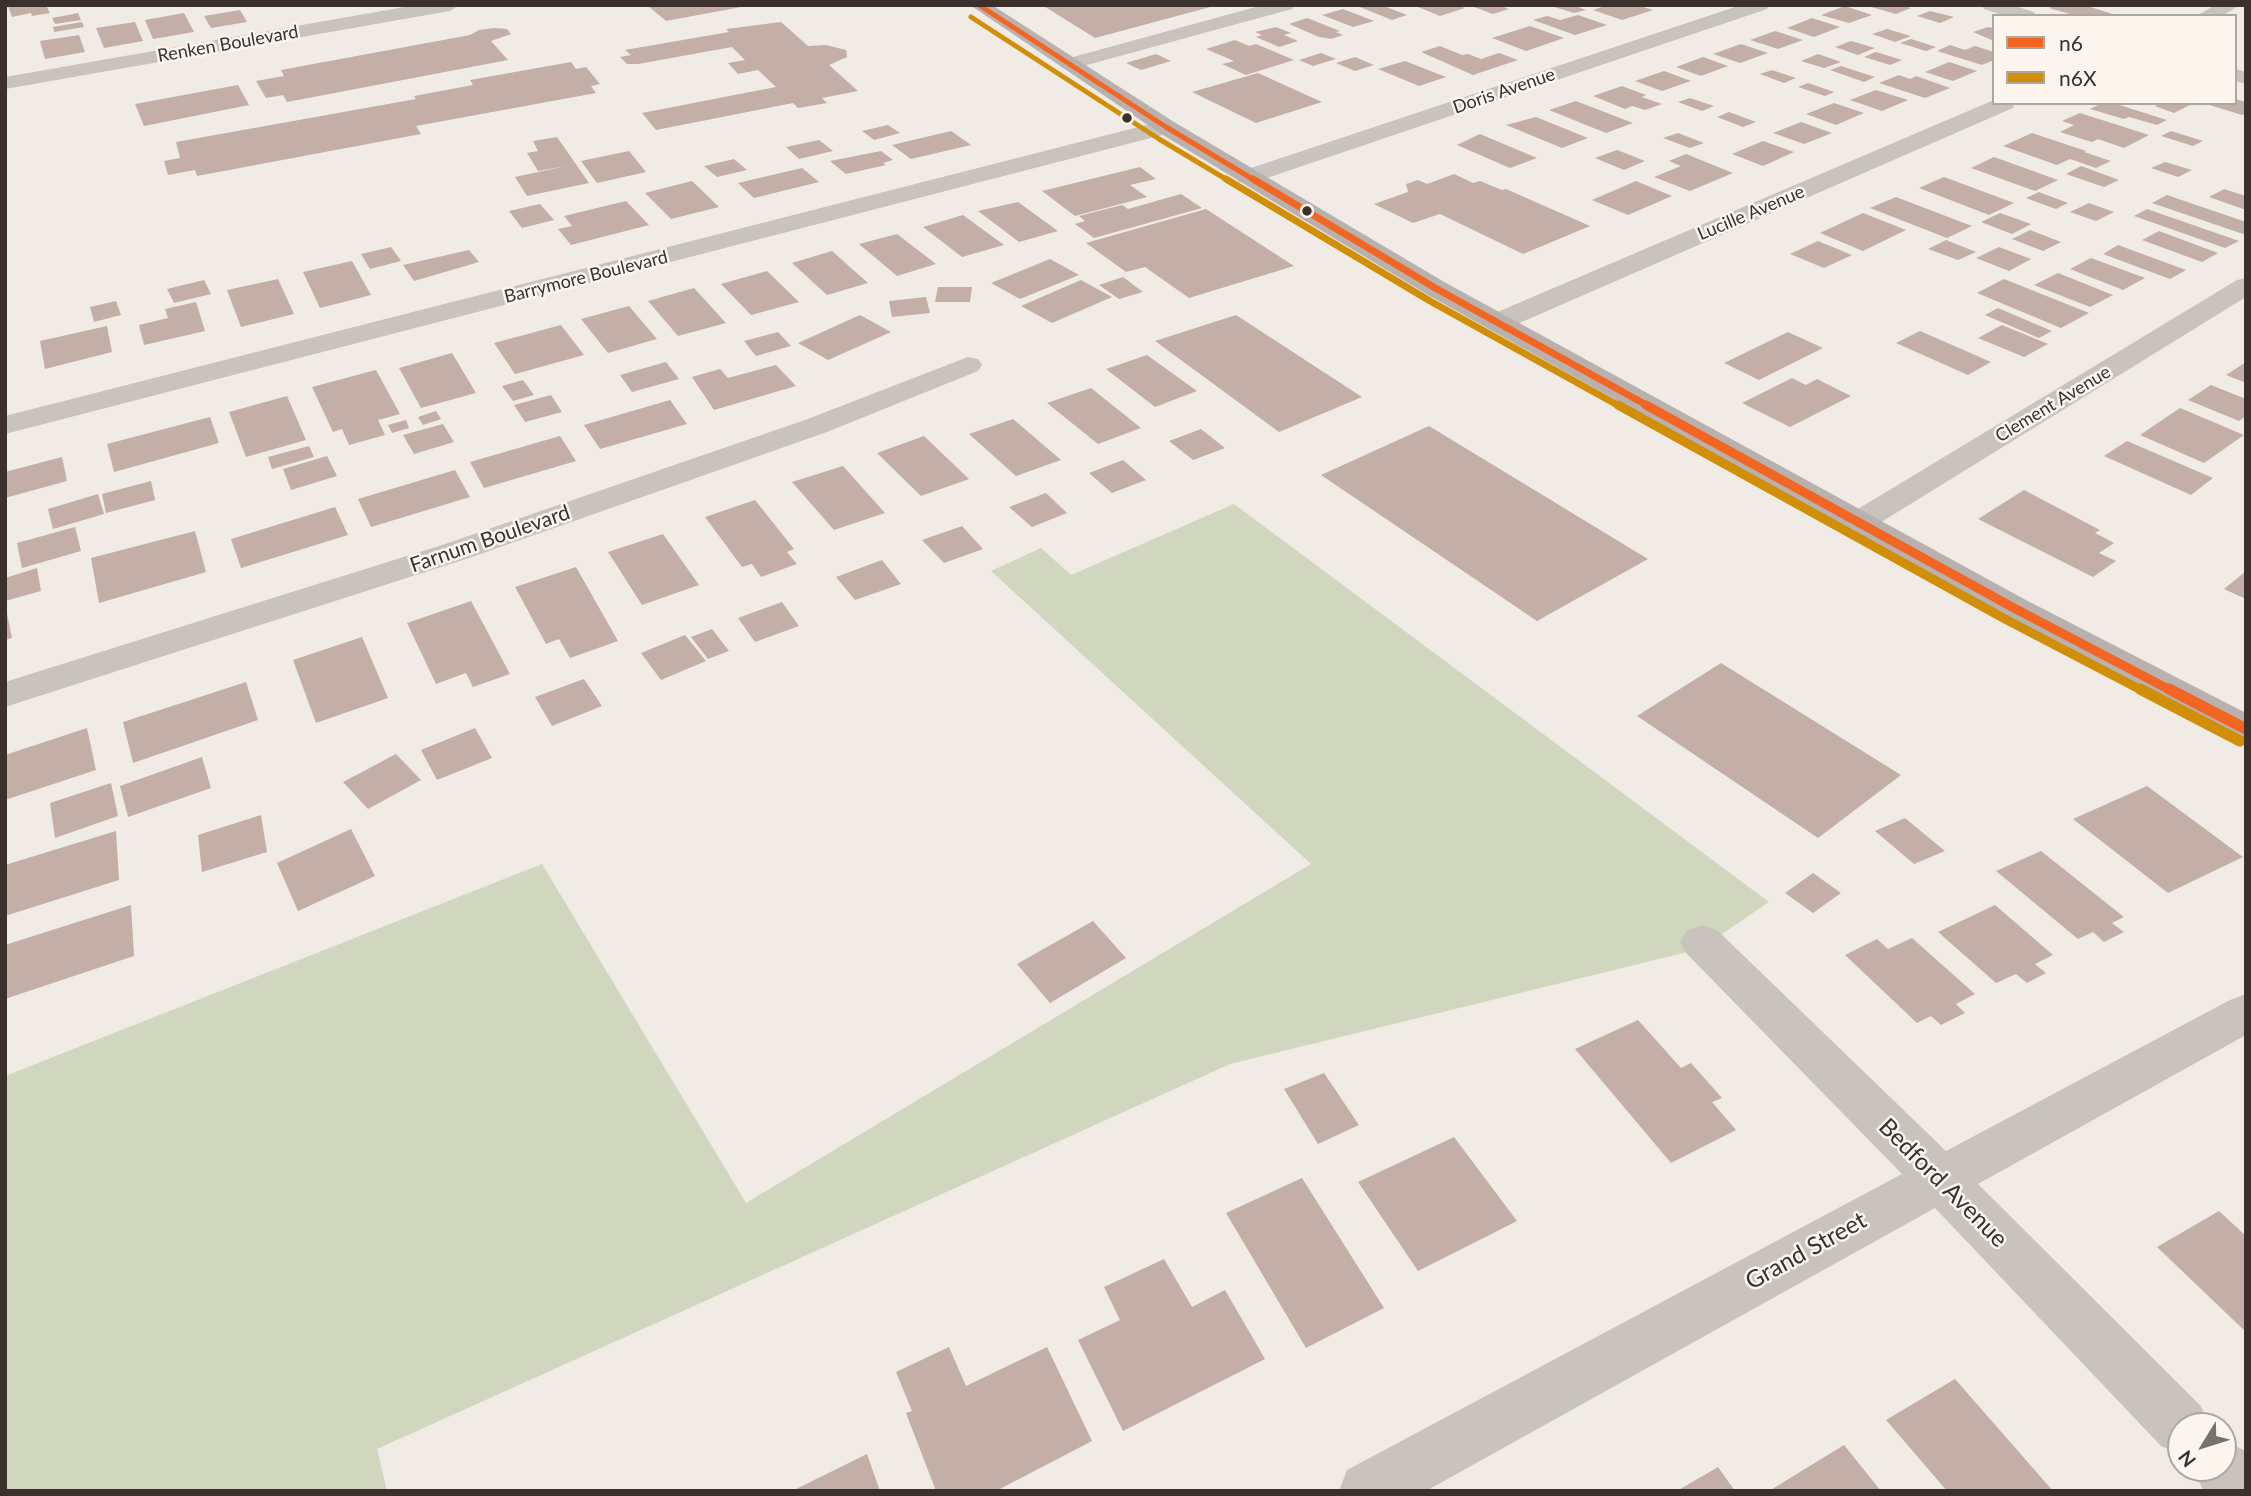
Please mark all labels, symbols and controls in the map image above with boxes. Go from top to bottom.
legend [1992,14,2237,105]
street label: Renken Boulevard [156,21,300,67]
text: n6 [2059,30,2083,55]
street label: Doris Avenue [1450,63,1558,119]
text: n6X [2059,65,2097,90]
unlabelled marker [1120,111,1134,125]
street label: Lucille Avenue [1694,181,1808,245]
unlabelled marker [1300,204,1314,218]
street label: Barrymore Boulevard [502,246,670,308]
street label: Clement Avenue [1991,361,2115,447]
street label: Farnum Boulevard [407,500,573,578]
street label: Bedford Avenue [1873,1113,2013,1253]
street label: Grand Street [1740,1206,1872,1296]
north arrow [2167,1412,2237,1482]
text: N [2173,1446,2200,1472]

